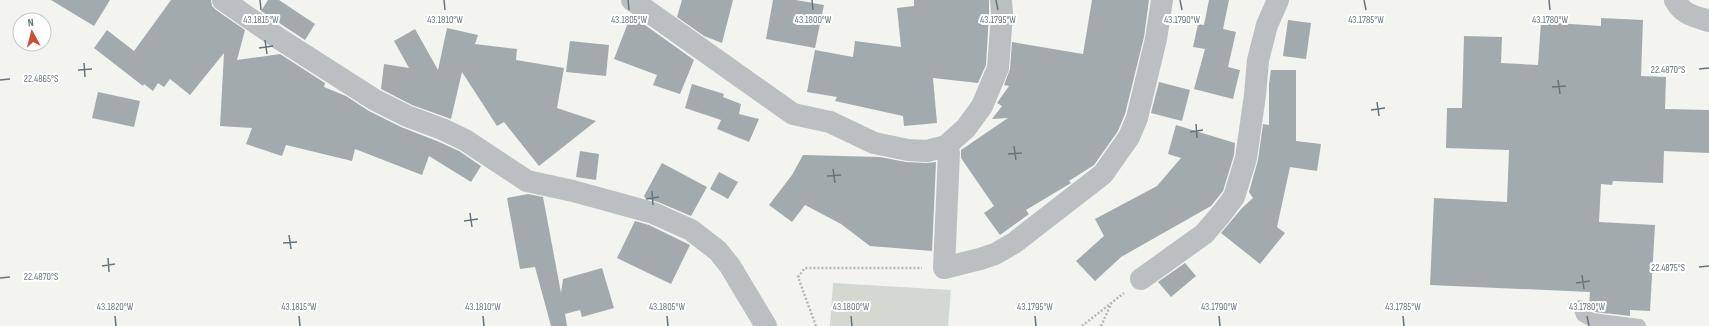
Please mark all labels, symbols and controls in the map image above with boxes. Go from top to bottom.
north arrow [12,12,52,52]
text: 43.1815°W [243,14,279,26]
text: 43.1810°W [427,14,463,26]
text: 43.1805°W [611,14,648,26]
text: 43.1800°W [795,14,832,26]
text: 43.1795°W [980,14,1016,26]
text: 43.1790°W [1164,14,1201,26]
text: 43.1785°W [1348,14,1384,26]
text: 43.1780°W [1532,14,1569,26]
text: N [27,16,35,29]
text: 22.4870°S [1651,64,1685,76]
text: 22.4865°S [24,73,58,85]
text: 22.4875°S [1651,262,1685,274]
text: 22.4870°S [24,271,58,283]
text: 43.1820°W [97,301,134,313]
text: 43.1815°W [281,301,317,313]
text: 43.1810°W [465,301,501,313]
text: 43.1805°W [649,301,686,313]
text: 43.1800°W [833,301,870,313]
text: 43.1795°W [1017,301,1053,313]
text: 43.1790°W [1201,301,1238,313]
text: 43.1785°W [1385,301,1421,313]
text: 43.1780°W [1569,301,1606,313]

